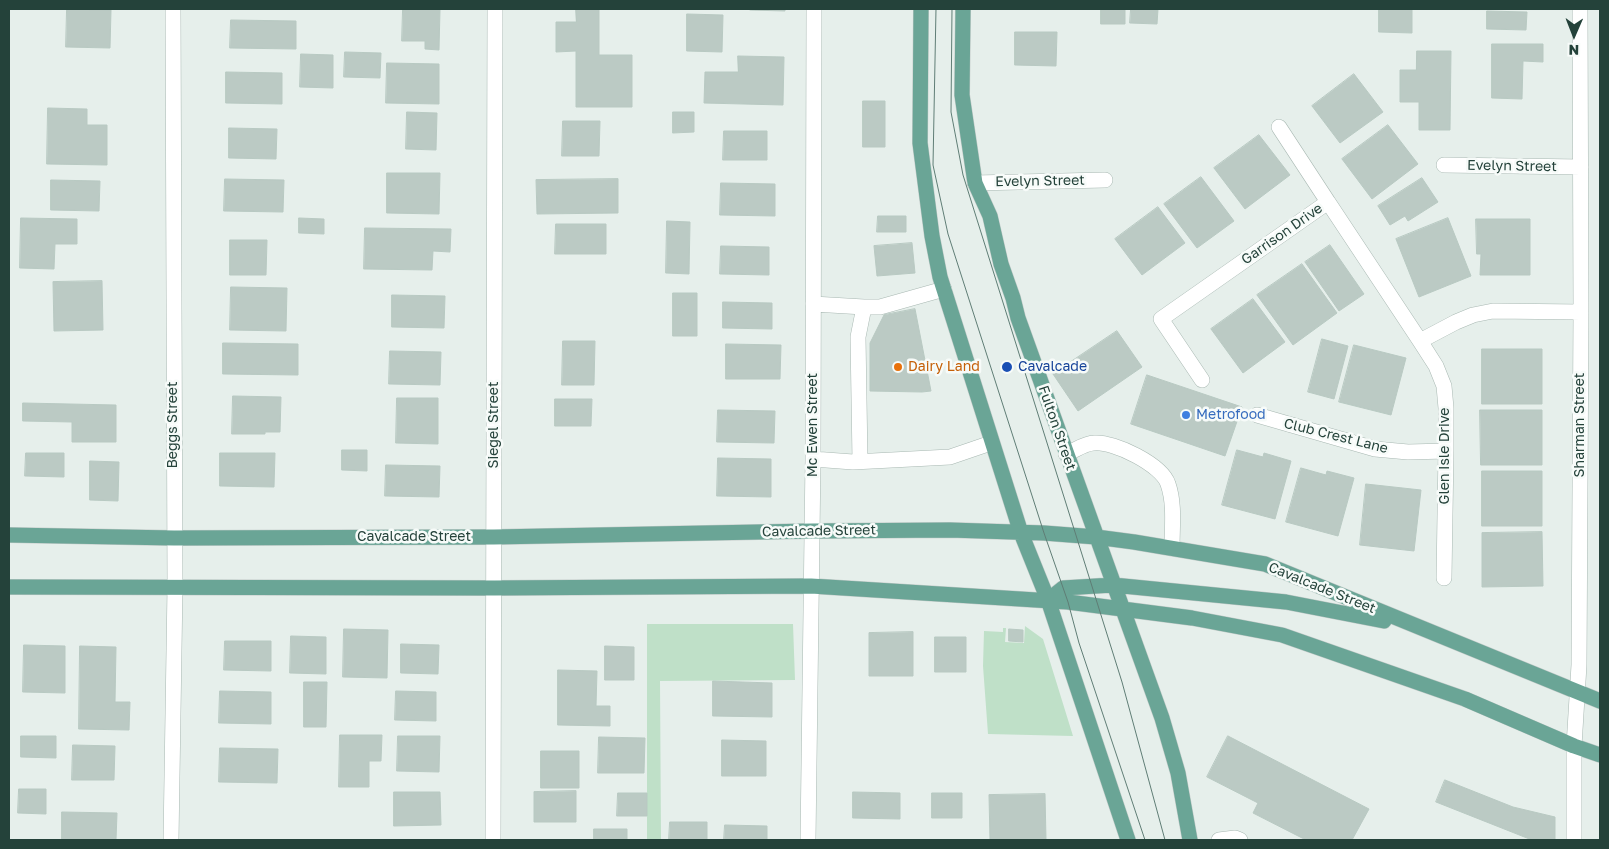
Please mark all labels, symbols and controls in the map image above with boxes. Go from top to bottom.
north arrow [1549,10,1599,60]
text: N [1568,42,1579,59]
street label: Evelyn Street [1467,157,1557,175]
street label: Evelyn Street [995,172,1085,190]
street label: Garrison Drive [1238,200,1326,268]
place label: Dairy Land [908,359,980,375]
place label: Cavalcade [1018,359,1087,375]
marker: Cavalcade [1000,360,1014,374]
marker: Dairy Land [892,361,904,373]
street label: Mc Ewen Street [805,373,821,477]
street label: Sharman Street [1572,373,1588,477]
street label: Beggs Street [165,381,181,469]
street label: Siegel Street [486,382,502,468]
street label: Fulton Street [1035,383,1079,473]
place label: Metrofood [1196,407,1266,423]
street label: Glen Isle Drive [1437,408,1453,504]
marker: Metrofood [1180,409,1192,421]
street label: Club Crest Lane [1282,415,1390,457]
street label: Cavalcade Street [762,522,876,540]
street label: Cavalcade Street [357,529,471,545]
street label: Cavalcade Street [1266,559,1378,617]

